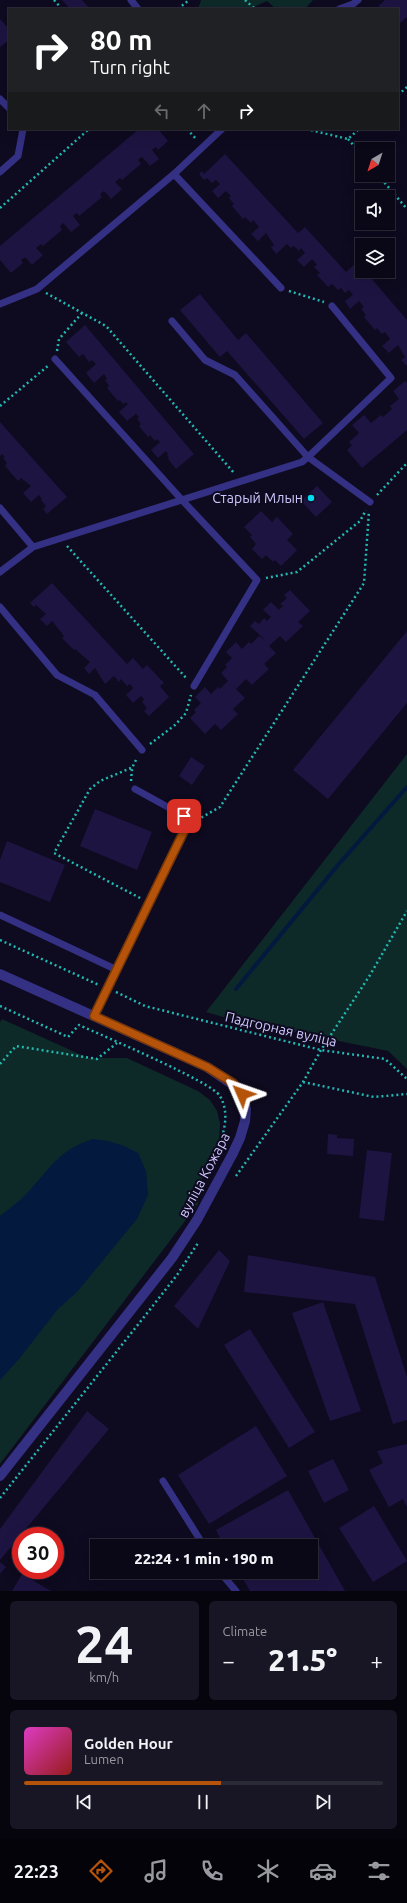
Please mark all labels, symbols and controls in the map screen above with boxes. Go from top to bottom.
icon: right [24,24,76,76]
text: 80 m [90,24,152,55]
text: Turn right [90,57,170,77]
icon: left [151,100,173,122]
icon: ahead [193,100,215,122]
icon: right [235,100,257,122]
north arrow [355,142,395,182]
map controls [355,142,395,278]
button: sound [355,190,395,230]
button: layers [355,238,395,278]
place label: Старый Млын [212,490,303,506]
marker: Старый Млын [306,493,316,503]
pin [167,799,201,833]
icon: arrive [173,805,195,827]
street label: Падгорная вуліца [223,1008,339,1050]
position arrow [221,1073,263,1115]
street label: вуліца Кожара [175,1130,233,1220]
speed limit sign: 30 [12,1527,64,1579]
text: 22:24 · 1 min · 190 m [134,1550,274,1567]
text: 24 [75,1615,134,1673]
text: Climate [223,1624,267,1638]
text: 21.5° [268,1643,337,1677]
text: − [223,1648,235,1673]
text: + [371,1648,383,1673]
text: km/h [89,1670,119,1684]
text: Golden Hour [84,1735,173,1752]
text: Lumen [84,1752,124,1766]
icon: previous [73,1791,95,1813]
icon: pause [192,1791,214,1813]
icon: next [312,1791,334,1813]
icon: directions [87,1857,115,1885]
icon: music [142,1857,170,1885]
icon: phone [198,1857,226,1885]
icon: climate [254,1857,282,1885]
icon: car [309,1857,337,1885]
icon: filters [365,1857,393,1885]
text: 22:23 [14,1861,59,1881]

